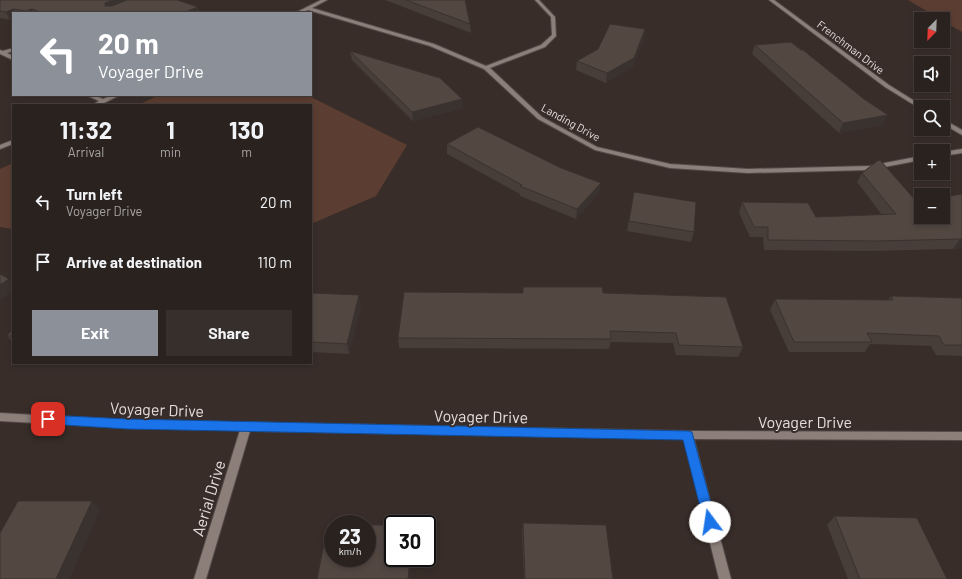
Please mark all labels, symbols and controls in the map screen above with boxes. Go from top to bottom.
north arrow [914,12,950,48]
map controls [914,12,950,224]
street label: Frenchman Drive [815,17,887,77]
text: 20 m [98,26,159,60]
icon: left [32,28,84,80]
button: sound [914,56,950,92]
text: Voyager Drive [98,60,204,82]
button: search [914,100,950,136]
street label: Landing Drive [539,101,603,144]
text: 11:32 [60,115,112,144]
text: 1 [166,115,175,144]
text: 130 [229,115,264,144]
text: Arrival [68,144,104,160]
text: min [160,144,181,160]
text: m [241,144,252,160]
button: + [914,144,950,180]
text: Turn left [66,185,122,203]
button: − [914,188,950,224]
icon: left [32,191,54,213]
text: 20 m [260,193,292,211]
text: Voyager Drive [66,203,143,219]
icon: arrive [32,251,54,273]
text: Arrive at destination [66,253,202,271]
text: 110 m [258,253,292,271]
button: Exit [32,310,158,356]
button: Share [166,310,292,356]
street label: Voyager Drive [110,398,204,420]
pin [31,402,65,436]
street label: Voyager Drive [434,406,528,426]
icon: arrive [37,408,59,430]
street label: Voyager Drive [758,412,852,431]
street label: Aerial Drive [187,458,229,538]
position arrow [689,501,731,543]
speed limit sign: 30 [384,515,436,567]
text: 23 [339,524,361,548]
text: km/h [339,545,361,557]

